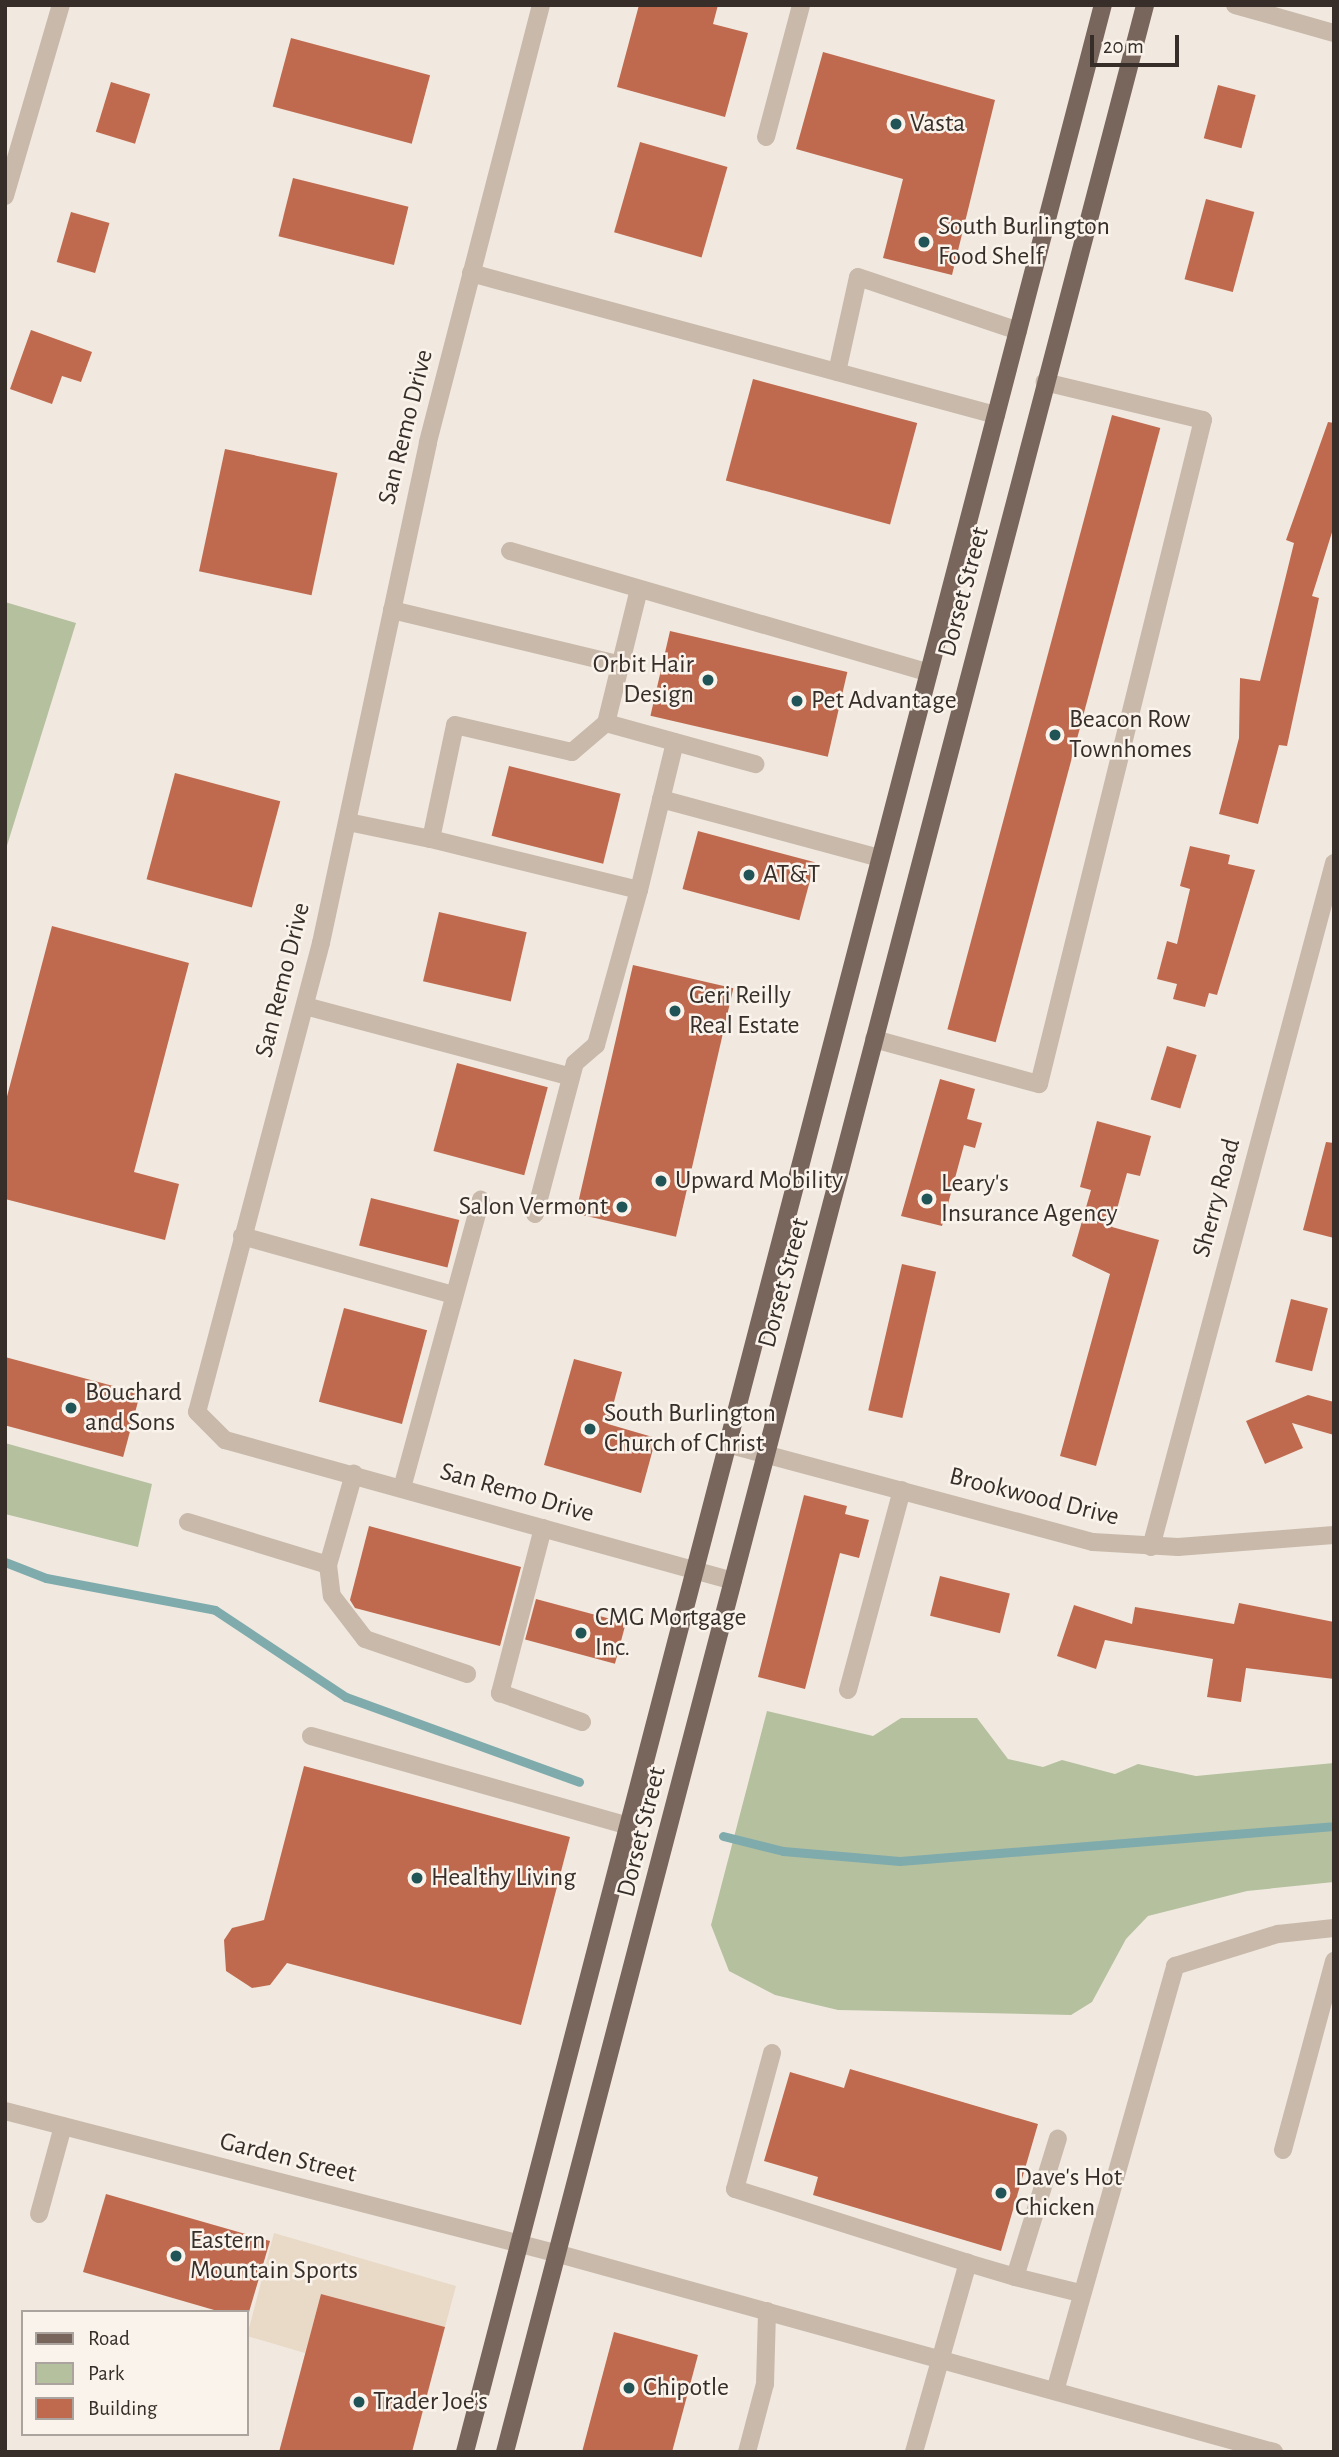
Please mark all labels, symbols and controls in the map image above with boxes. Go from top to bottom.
scale bar [1094,21,1183,65]
text: 20 m [1103,36,1144,57]
place label: Vasta [910,108,965,140]
marker: Vasta [888,116,904,132]
place label: South Burlington Food Shelf [938,211,1110,272]
marker: South Burlington Food Shelf [916,234,932,250]
street label: San Remo Drive [372,346,440,508]
street label: Dorset Street [932,524,996,660]
place label: Orbit Hair Design [593,649,694,710]
marker: Orbit Hair Design [700,672,716,688]
place label: Pet Advantage [811,685,957,717]
marker: Pet Advantage [789,693,805,709]
place label: Beacon Row Townhomes [1069,704,1192,766]
marker: Beacon Row Townhomes [1047,727,1063,743]
place label: AT&T [763,859,820,891]
marker: AT&T [741,867,757,883]
street label: San Remo Drive [249,899,317,1061]
place label: Geri Reilly Real Estate [689,980,800,1042]
marker: Geri Reilly Real Estate [667,1003,683,1019]
street label: Sherry Road [1186,1135,1248,1261]
place label: Upward Mobility [675,1165,843,1197]
place label: Leary's Insurance Agency [941,1168,1118,1230]
marker: Upward Mobility [653,1173,669,1189]
place label: Salon Vermont [459,1191,608,1223]
marker: Leary's Insurance Agency [919,1191,935,1207]
marker: Salon Vermont [614,1199,630,1215]
street label: Dorset Street [752,1215,816,1351]
place label: Bouchard and Sons [85,1377,182,1438]
place label: South Burlington Church of Christ [604,1398,776,1460]
marker: Bouchard and Sons [63,1400,79,1416]
marker: South Burlington Church of Christ [582,1421,598,1437]
street label: San Remo Drive [436,1456,598,1530]
street label: Brookwood Drive [946,1461,1122,1533]
place label: CMG Mortgage Inc. [595,1602,747,1664]
marker: CMG Mortgage Inc. [573,1625,589,1641]
street label: Dorset Street [611,1764,673,1900]
place label: Healthy Living [431,1862,576,1894]
marker: Healthy Living [409,1870,425,1886]
street label: Garden Street [216,2126,360,2190]
place label: Dave's Hot Chicken [1015,2162,1122,2224]
marker: Dave's Hot Chicken [993,2185,1009,2201]
place label: Eastern Mountain Sports [190,2225,358,2286]
marker: Eastern Mountain Sports [168,2248,184,2264]
legend [21,2310,248,2436]
text: Road [88,2328,130,2349]
text: Park [88,2363,124,2384]
place label: Chipotle [643,2372,729,2404]
marker: Chipotle [621,2380,637,2396]
place label: Trader Joe's [373,2386,488,2418]
marker: Trader Joe's [351,2394,367,2410]
text: Building [88,2398,157,2419]

